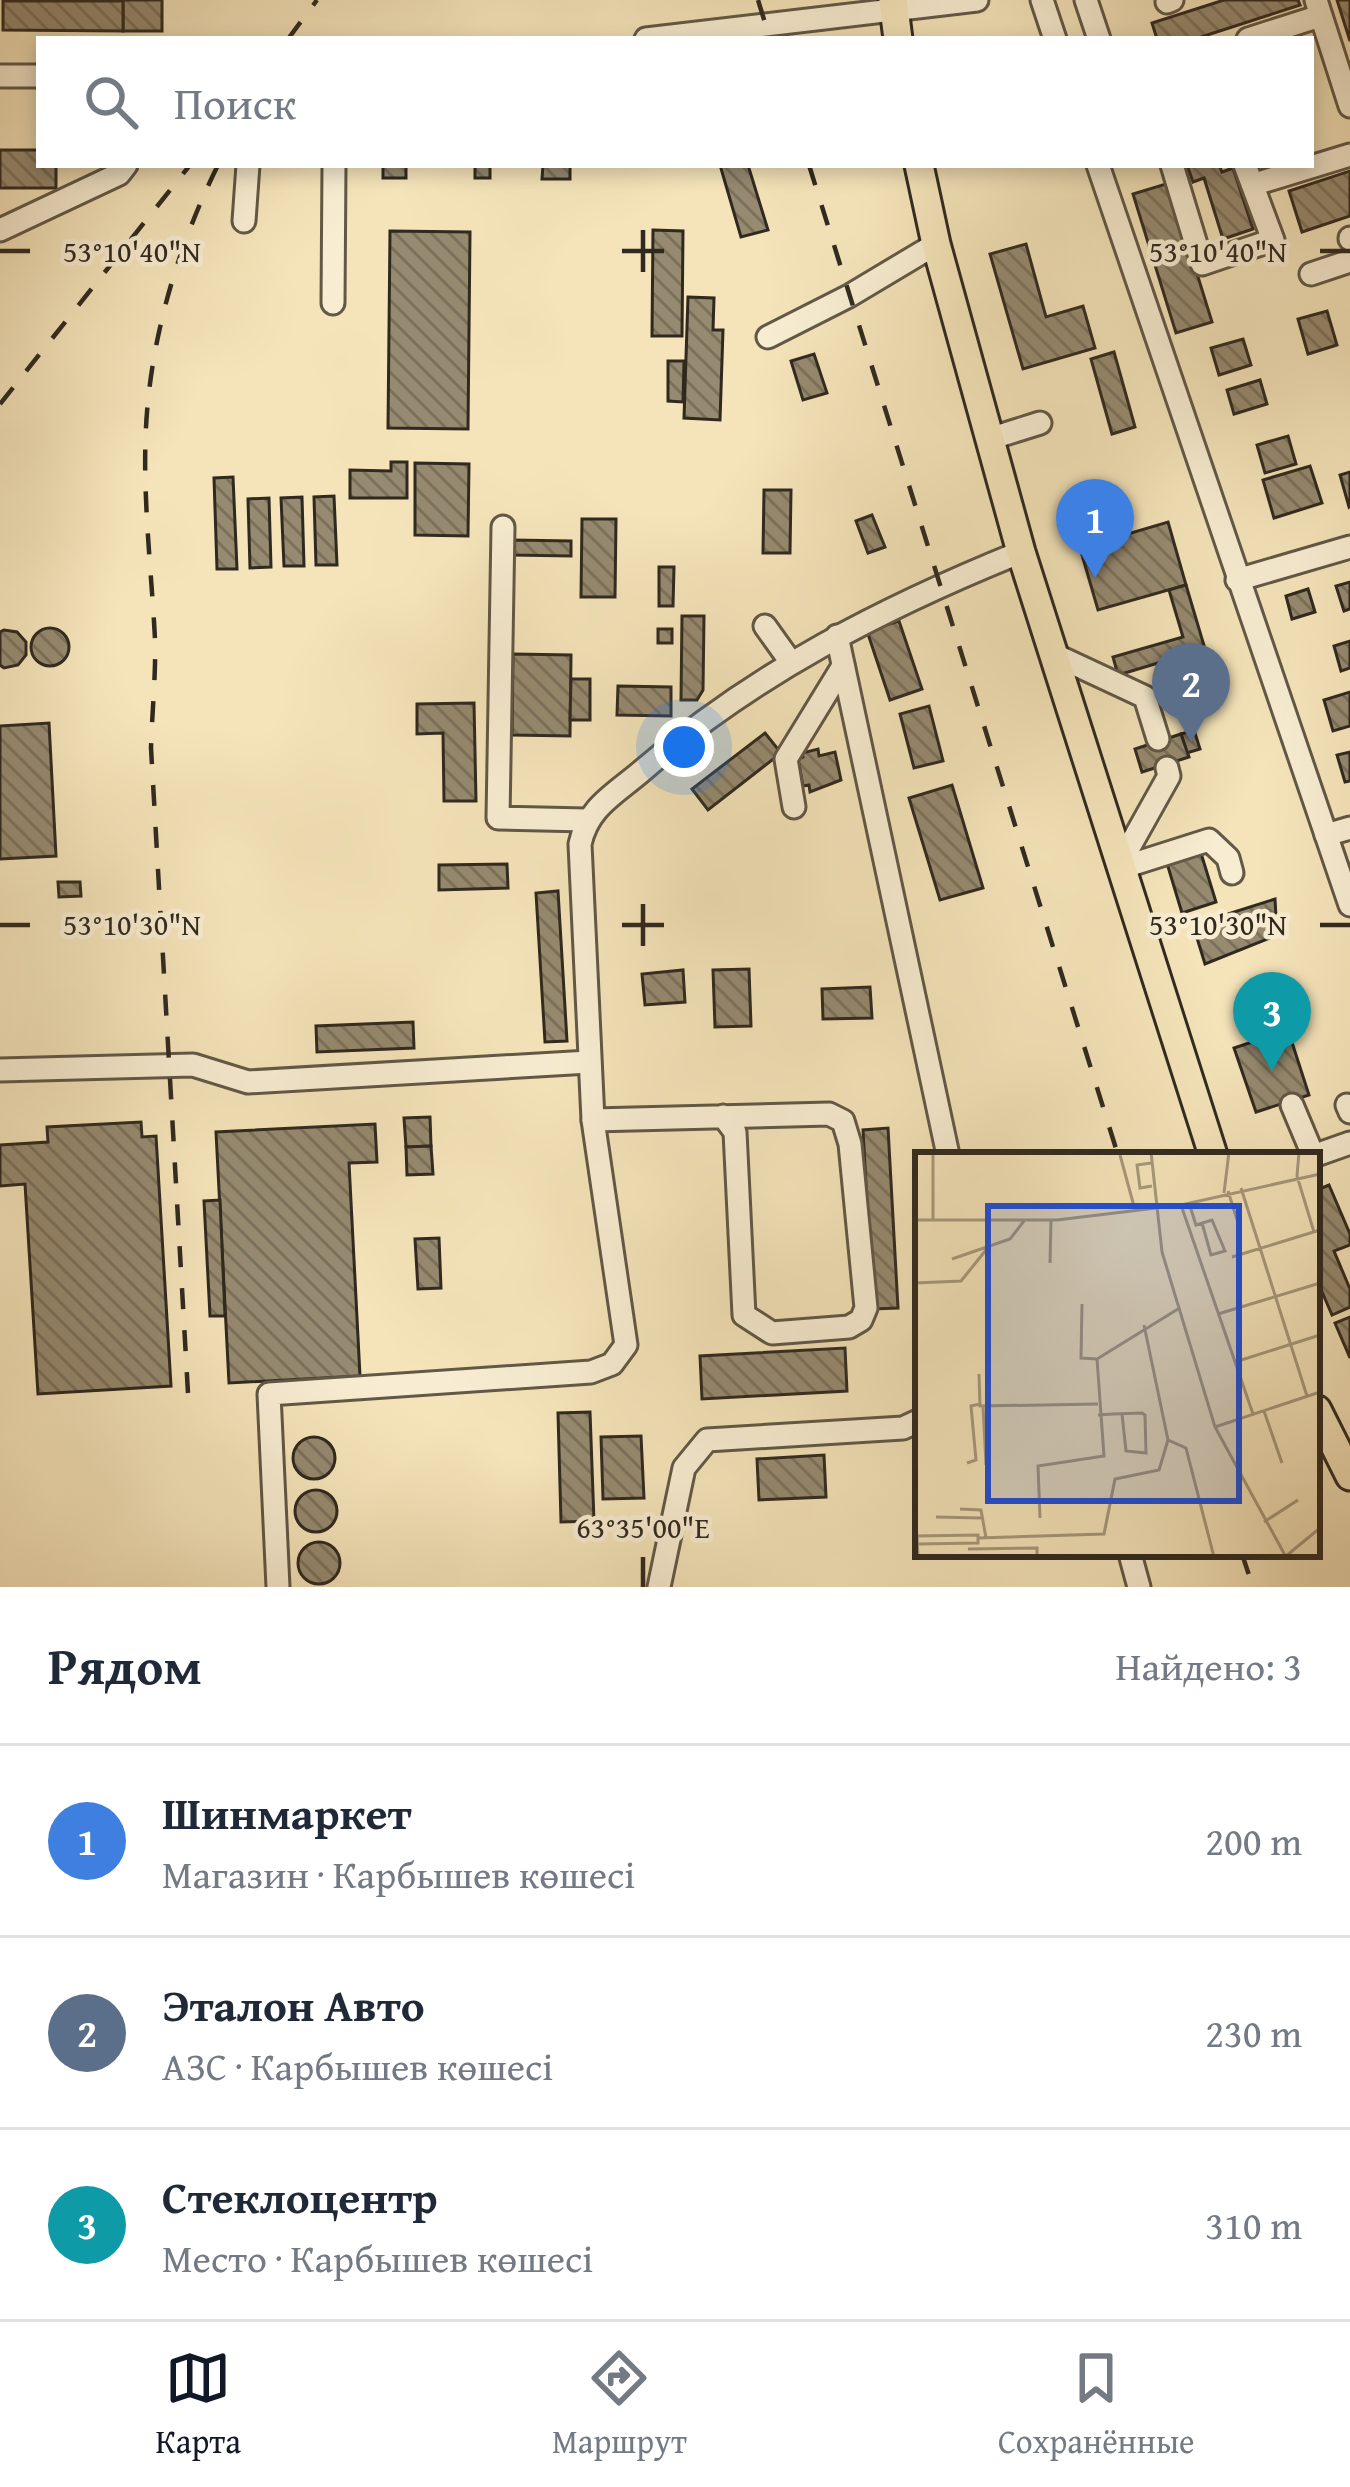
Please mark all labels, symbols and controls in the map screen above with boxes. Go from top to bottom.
search box [36,36,1314,168]
icon: search [78,69,144,135]
text: Поиск [174,70,296,135]
text: 53°10'40"N [63,229,201,273]
text: 53°10'40"N [1149,229,1287,273]
pin: 1 [1056,479,1134,578]
pin: 2 [1152,643,1230,742]
your location [654,717,714,777]
text: 53°10'30"N [63,902,201,946]
text: 53°10'30"N [1149,902,1287,946]
pin: 3 [1233,972,1311,1071]
inset map [915,1152,1320,1557]
text: 63°35'00"E [576,1505,710,1549]
text: Рядом [48,1628,202,1703]
text: Найдено: 3 [1115,1637,1302,1694]
text: Шинмаркет [162,1780,412,1845]
text: 1 [77,1812,97,1869]
text: 200 m [1205,1812,1302,1869]
text: Магазин · Карбышев көшесі [162,1845,635,1902]
text: Эталон Авто [162,1972,425,2037]
text: 2 [77,2004,97,2061]
text: 230 m [1205,2004,1302,2061]
text: АЗС · Карбышев көшесі [162,2037,553,2094]
text: Стеклоцентр [162,2164,438,2229]
text: 3 [77,2196,97,2253]
text: 310 m [1205,2196,1302,2253]
text: Место · Карбышев көшесі [162,2229,593,2286]
tab: Карта [156,2345,241,2465]
tab: Маршрут [552,2345,687,2465]
tab: Сохранённые [998,2345,1195,2465]

